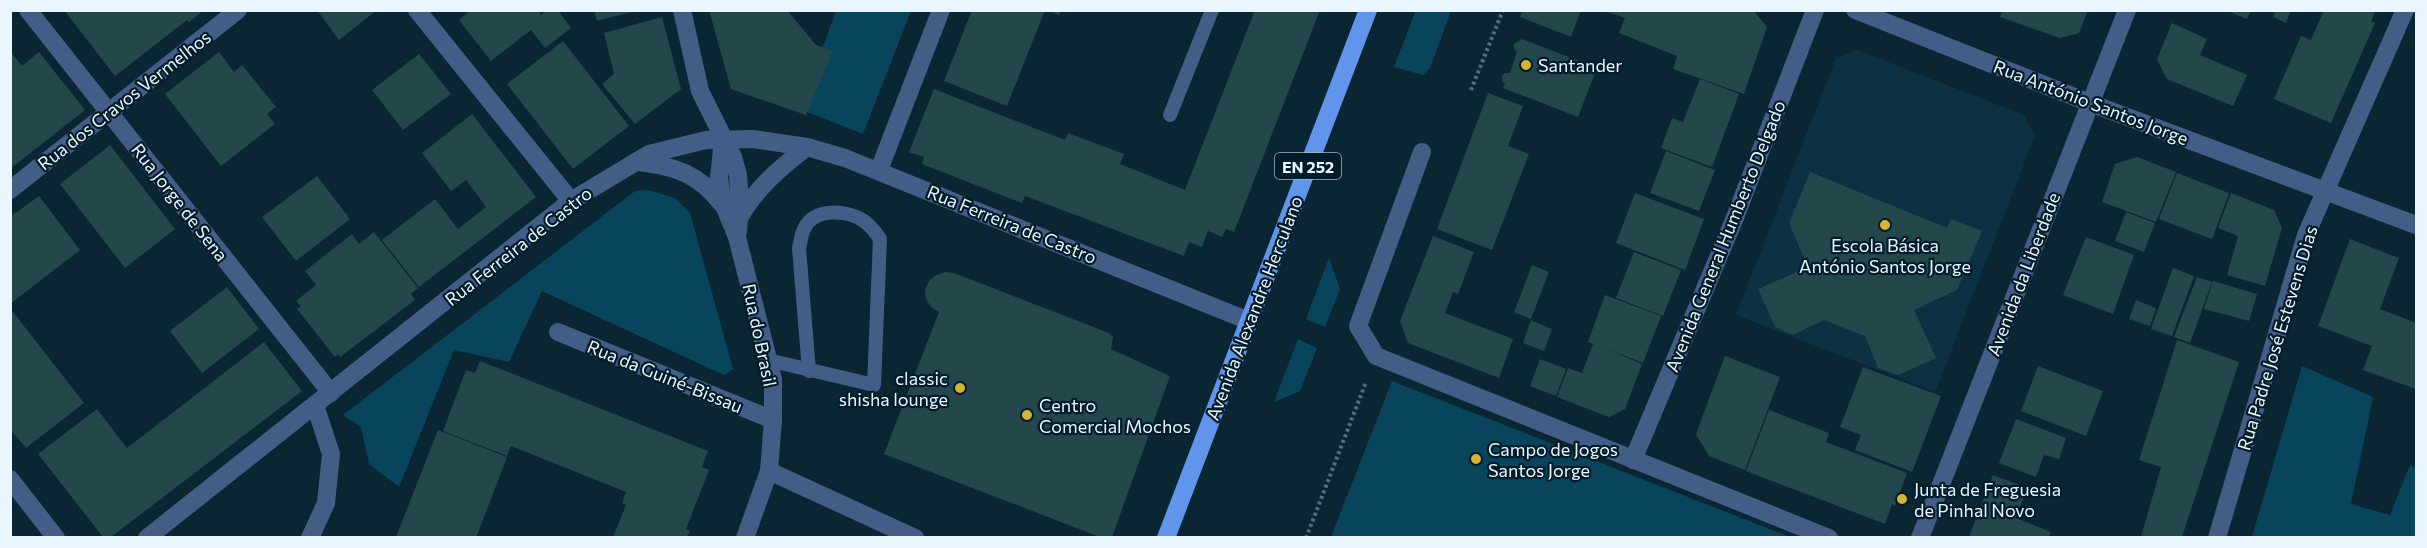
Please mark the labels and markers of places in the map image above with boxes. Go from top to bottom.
place label: Santander [1538,54,1622,76]
marker: Santander [1519,58,1533,72]
marker: Escola Básica António Santos Jorge [1878,218,1892,232]
place label: Escola Básica António Santos Jorge [1799,234,1971,277]
place label: classic shisha lounge [839,367,948,410]
marker: classic shisha lounge [953,381,967,395]
place label: Centro Comercial Mochos [1039,394,1191,437]
marker: Centro Comercial Mochos [1020,408,1034,422]
place label: Campo de Jogos Santos Jorge [1488,438,1618,481]
marker: Campo de Jogos Santos Jorge [1469,452,1483,466]
place label: Junta de Freguesia de Pinhal Novo [1914,478,2061,521]
marker: Junta de Freguesia de Pinhal Novo [1895,492,1909,506]

